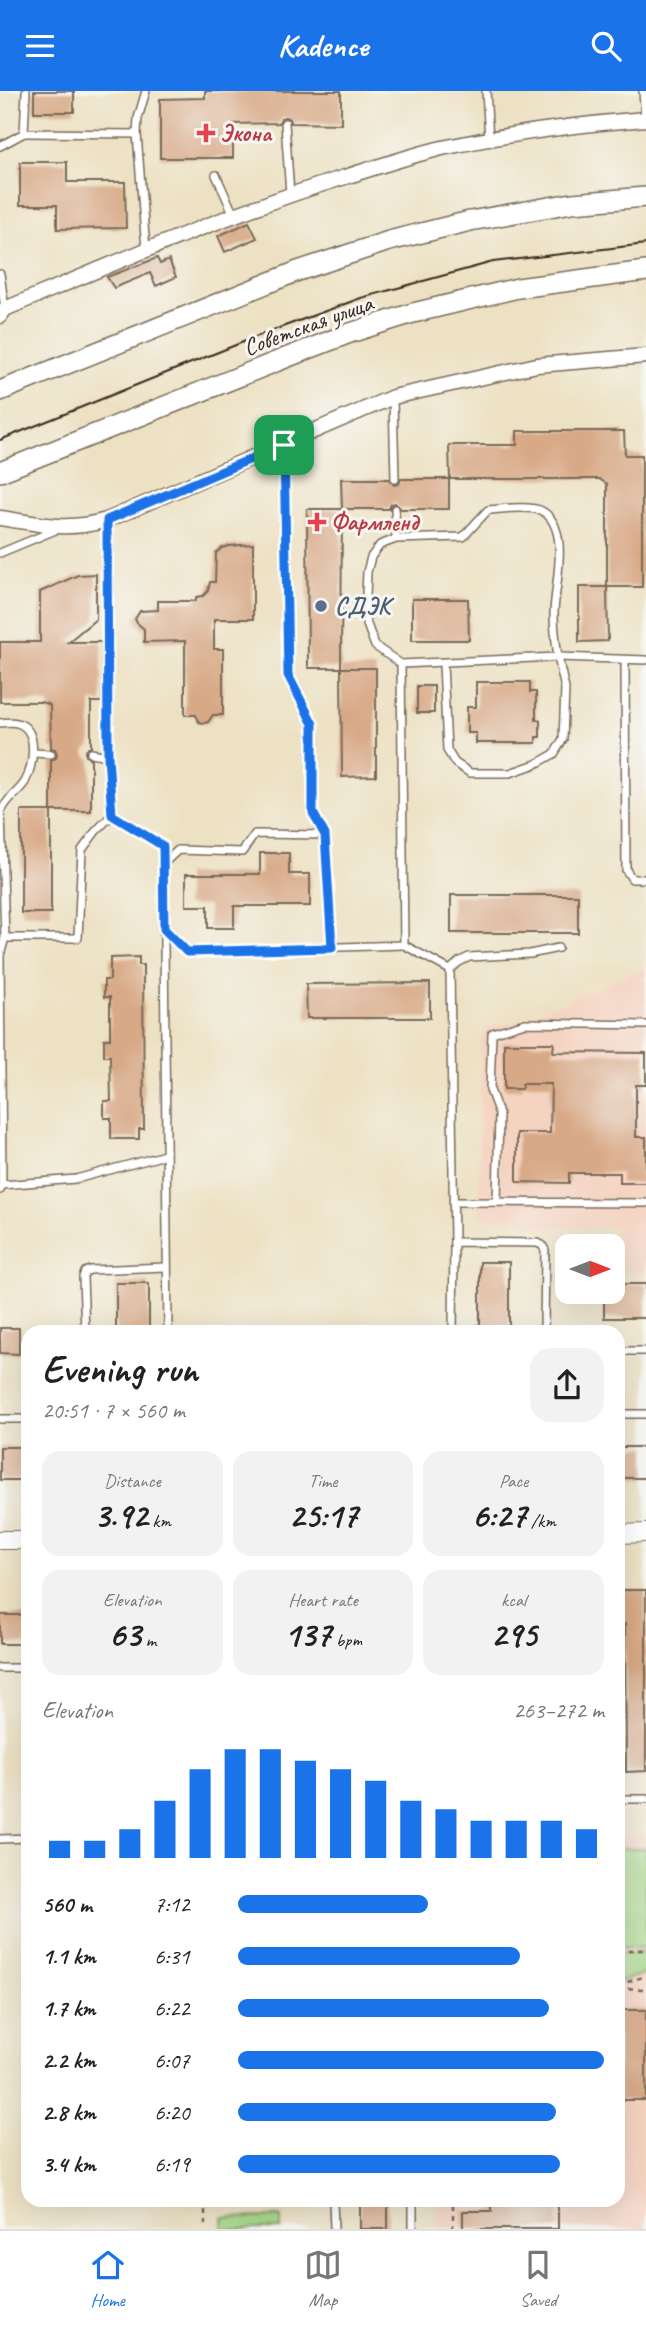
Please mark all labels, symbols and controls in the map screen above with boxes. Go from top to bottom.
text: Kadence [278,25,368,66]
icon: menu [21,27,59,65]
icon: search [587,27,625,65]
place label: Экона [220,118,273,148]
marker: Экона [198,125,214,141]
street label: Советская улица [239,287,378,362]
pin [254,415,314,475]
icon: arrive [265,426,303,464]
place label: Фармленд [331,507,421,537]
marker: Фармленд [309,514,325,530]
place label: СДЭК [335,591,395,621]
marker: СДЭК [313,598,329,614]
north arrow [555,1234,625,1304]
map controls [555,1234,625,1304]
text: Evening run [42,1346,198,1393]
button: share [530,1348,604,1422]
text: 20:51 · 7 × 560 m [42,1396,185,1425]
text: Distance [104,1469,161,1493]
text: Time [308,1469,338,1493]
text: Pace [499,1469,528,1493]
text: 3.92 [94,1493,148,1538]
text: 25:17 [288,1493,358,1538]
text: 6:27 [472,1493,526,1538]
text: km [148,1509,171,1533]
text: /km [526,1509,556,1533]
text: Elevation [103,1588,162,1612]
text: Heart rate [288,1588,358,1612]
text: kcal [501,1588,526,1612]
text: 63 [109,1612,141,1657]
text: 137 [284,1612,331,1657]
text: 295 [491,1612,537,1657]
text: m [141,1628,156,1652]
text: bpm [331,1628,362,1652]
text: Elevation [42,1696,113,1725]
text: 263–272 m [513,1696,604,1725]
text: 560 m [42,1890,92,1919]
text: 7:12 [154,1890,190,1919]
text: 1.1 km [42,1942,96,1971]
text: 6:31 [154,1942,190,1971]
text: 1.7 km [42,1994,95,2023]
text: 6:22 [154,1994,190,2023]
text: 2.2 km [42,2046,96,2075]
text: 6:07 [154,2046,190,2075]
text: 2.8 km [42,2098,96,2127]
text: 6:20 [154,2098,190,2127]
text: 3.4 km [42,2150,96,2179]
text: 6:19 [154,2150,190,2179]
tab: Home [89,2246,127,2312]
tab: Map [304,2246,342,2312]
tab: Saved [519,2246,557,2312]

